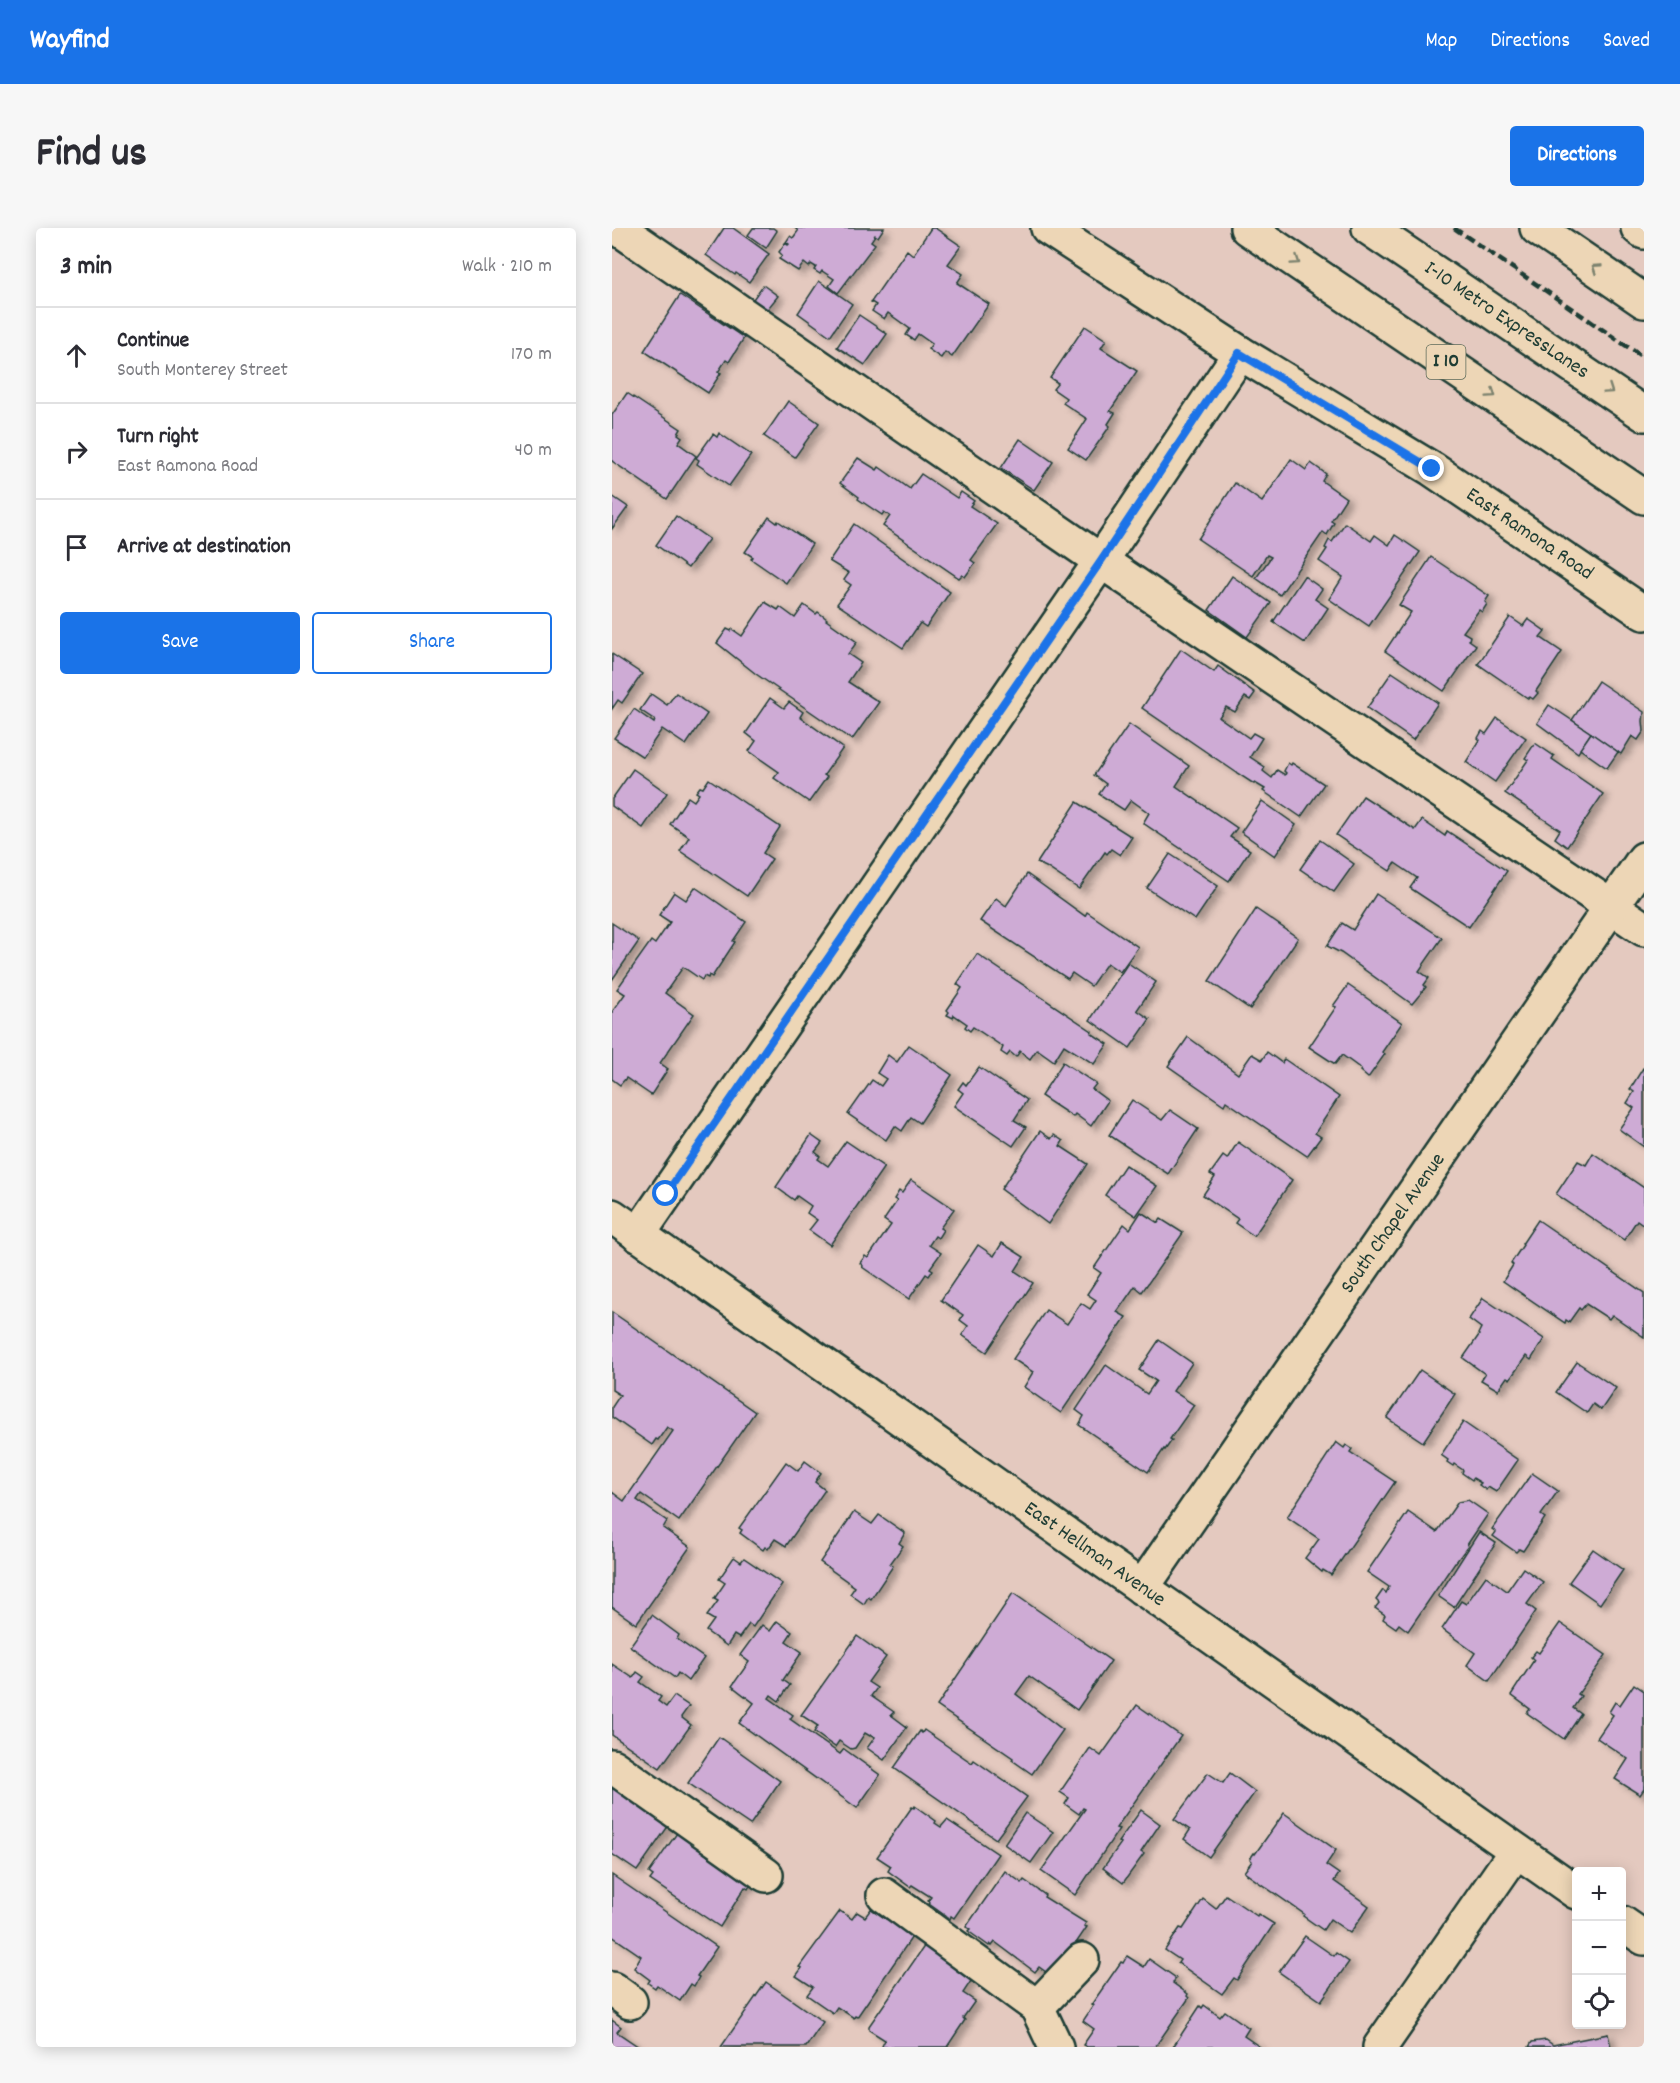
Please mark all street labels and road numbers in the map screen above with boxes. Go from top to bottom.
street label: I-10 Metro ExpressLanes [1417,254,1595,388]
road number: I 10 [1426,345,1466,379]
street label: East Ramona Road [1459,481,1599,589]
street label: South Chapel Avenue [1334,1147,1454,1301]
street label: East Hellman Avenue [1017,1495,1171,1615]

